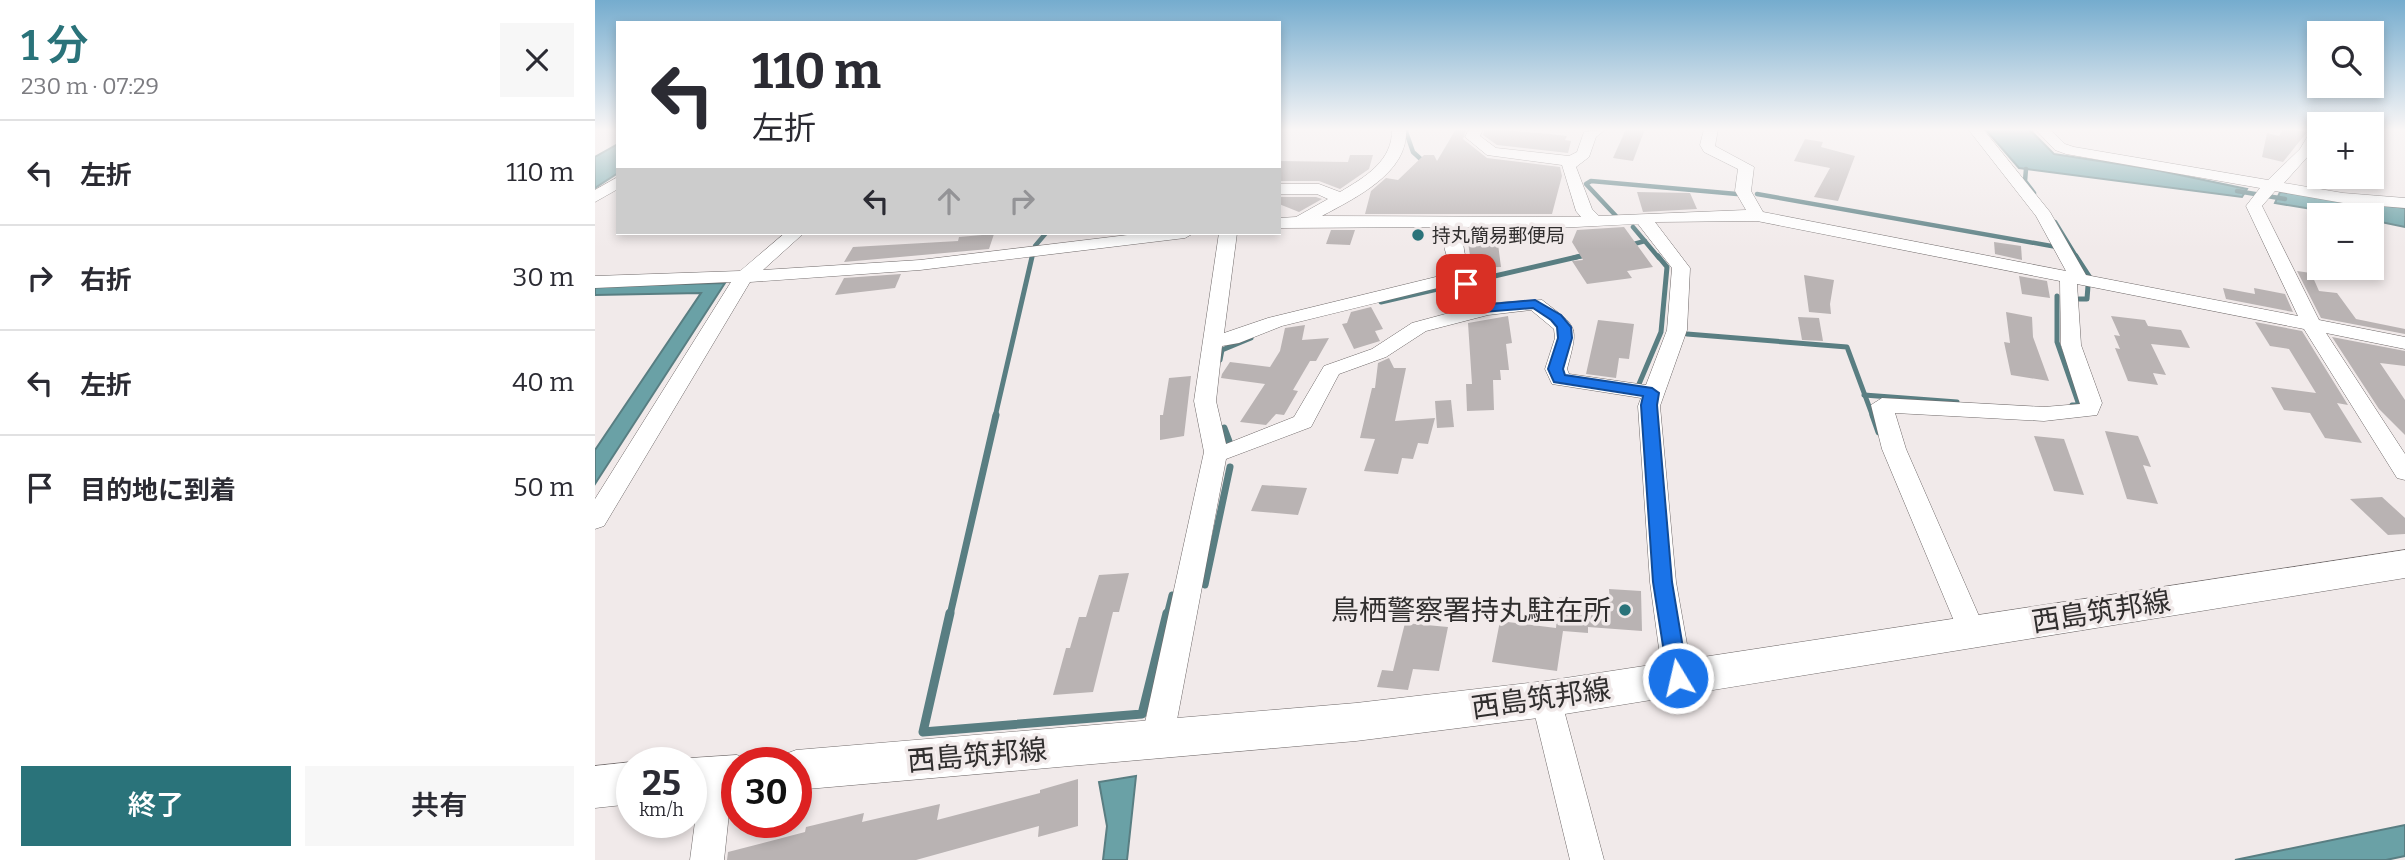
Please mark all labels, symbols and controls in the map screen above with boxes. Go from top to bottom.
text: 1 分 [21,21,89,71]
map controls [2307,21,2384,280]
button: search [2307,21,2384,98]
button: close [500,23,574,97]
text: 110 m [752,42,881,101]
icon: left [637,49,728,140]
text: 230 m · 07:29 [21,72,159,100]
text: 左折 [752,109,816,147]
button: + [2307,112,2384,189]
icon: left [21,154,59,192]
text: 110 m [506,157,574,188]
text: 左折 [80,160,132,191]
icon: left [857,182,895,220]
icon: ahead [930,182,968,220]
icon: right [1003,182,1041,220]
button: − [2307,203,2384,280]
place label: 持丸簡易郵便局 [1432,224,1565,247]
marker: 持丸簡易郵便局 [1410,227,1426,243]
pin [1436,254,1496,314]
icon: right [21,259,59,297]
text: 30 m [513,262,574,293]
text: 右折 [80,265,132,296]
icon: arrive [1447,265,1485,303]
icon: left [21,364,59,402]
text: 40 m [512,367,574,398]
text: 左折 [80,370,132,401]
icon: arrive [21,469,59,507]
text: 50 m [513,472,574,503]
text: 目的地に到着 [80,475,236,506]
street label: 西島筑邦線 [2029,584,2173,639]
place label: 鳥栖警察署持丸駐在所 [1331,594,1611,627]
marker: 鳥栖警察署持丸駐在所 [1617,602,1633,618]
position arrow [1641,641,1715,715]
street label: 西島筑邦線 [1469,672,1613,725]
street label: 西島筑邦線 [906,733,1048,778]
speed limit sign: 30 [721,747,812,838]
text: 25 [642,762,681,804]
button: 終了 [21,766,291,846]
button: 共有 [305,766,574,846]
text: km/h [639,799,684,821]

